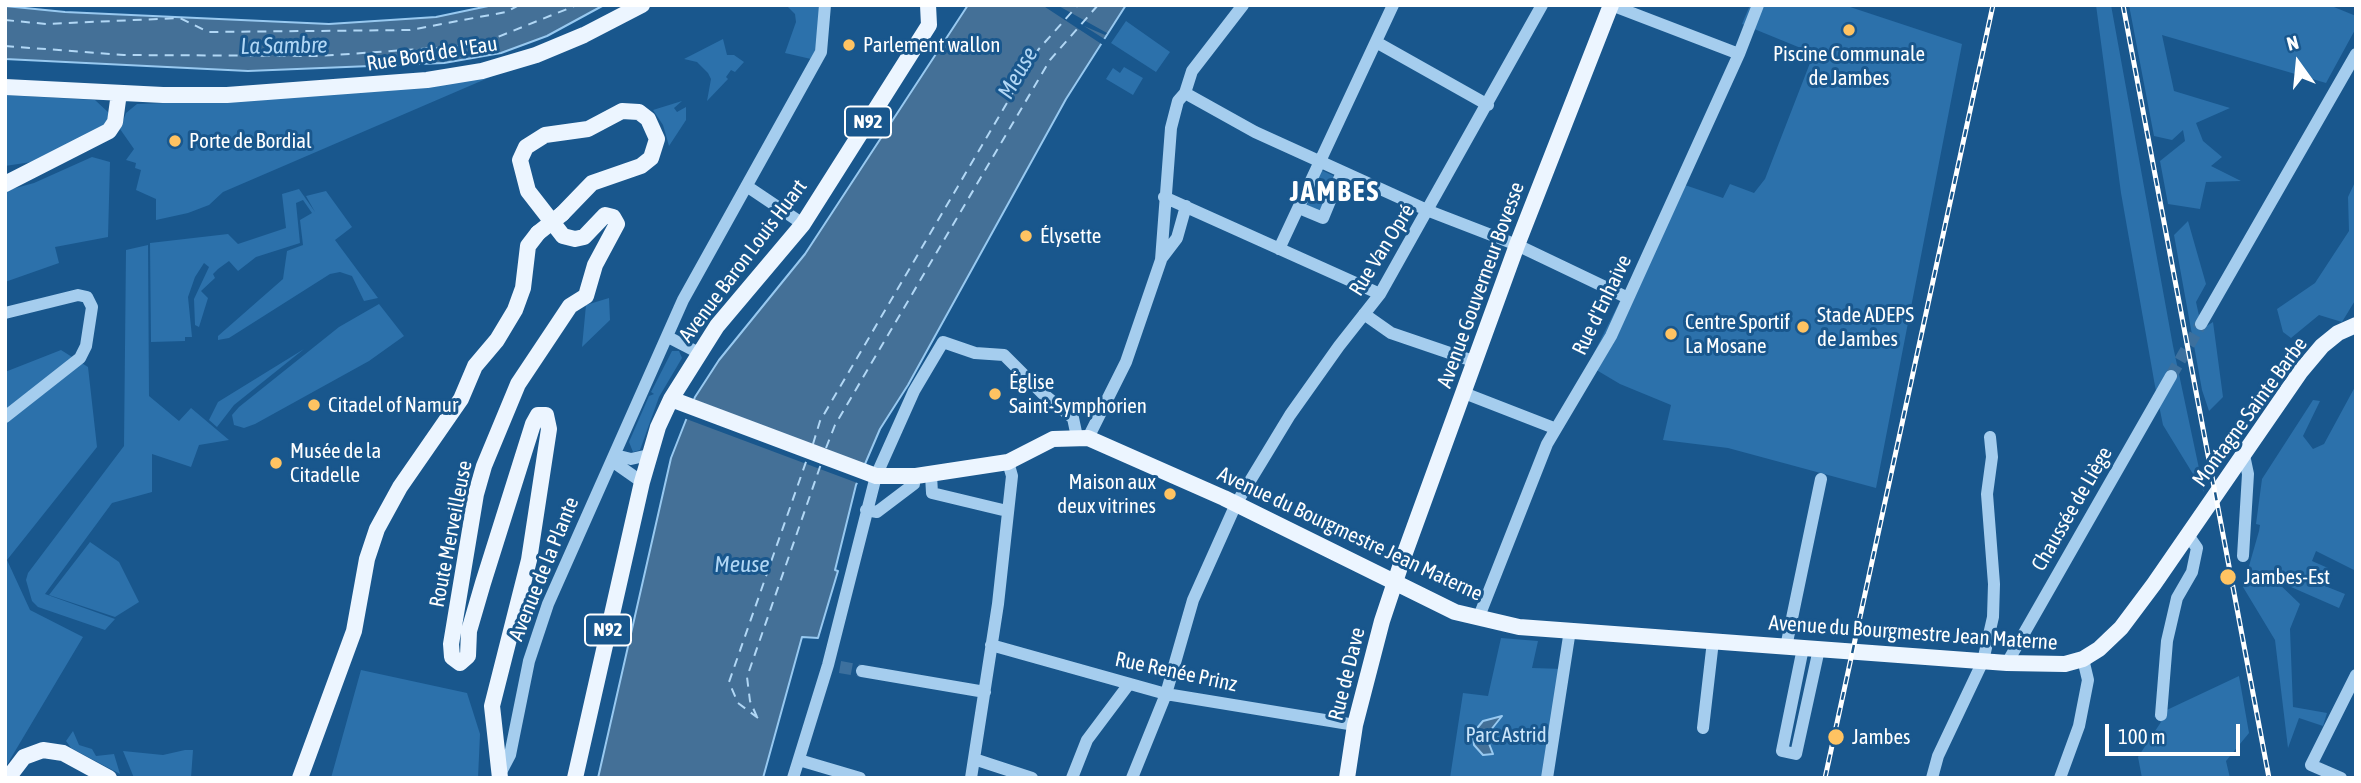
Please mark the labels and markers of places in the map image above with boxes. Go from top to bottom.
marker: Piscine Communale de Jambes [1841,22,1857,38]
place label: Parlement wallon [863,32,1001,58]
marker: Parlement wallon [841,37,857,53]
place label: Piscine Communale de Jambes [1773,41,1925,91]
place label: Porte de Bordial [189,128,312,154]
marker: Porte de Bordial [167,133,183,149]
place label: Élysette [1040,223,1101,249]
marker: Élysette [1018,228,1034,244]
place label: Stade ADEPS de Jambes [1817,302,1914,352]
place label: Centre Sportif La Mosane [1685,309,1790,359]
marker: Stade ADEPS de Jambes [1795,319,1811,335]
marker: Centre Sportif La Mosane [1663,326,1679,342]
place label: Église Saint-Symphorien [1009,369,1147,419]
marker: Église Saint-Symphorien [987,386,1003,402]
place label: Citadel of Namur [328,392,458,418]
marker: Citadel of Namur [306,397,322,413]
place label: Musée de la Citadelle [290,438,381,488]
marker: Musée de la Citadelle [268,455,284,471]
place label: Maison aux deux vitrines [1057,469,1156,519]
marker: Maison aux deux vitrines [1162,486,1178,502]
place label: Jambes-Est [2244,564,2330,590]
marker: Jambes-Est [2218,567,2238,587]
place label: Jambes [1852,724,1911,750]
marker: Jambes [1826,727,1846,747]

